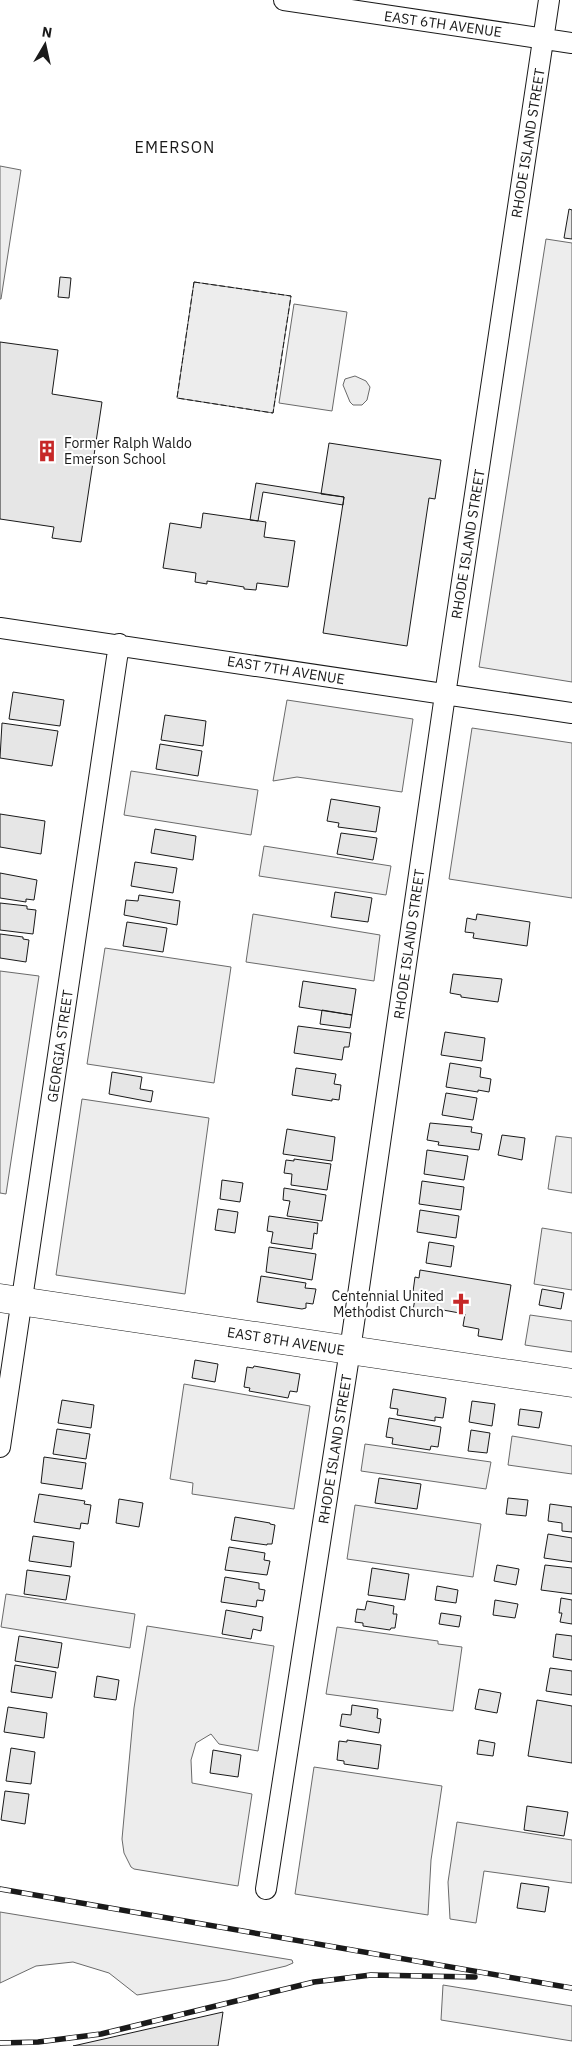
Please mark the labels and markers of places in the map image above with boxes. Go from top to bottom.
place label: Former Ralph Waldo Emerson School [64,434,192,468]
building icon: Former Ralph Waldo Emerson School [34,438,60,464]
place label: Centennial United Methodist Church [332,1287,444,1321]
church icon: Centennial United Methodist Church [448,1291,474,1317]

